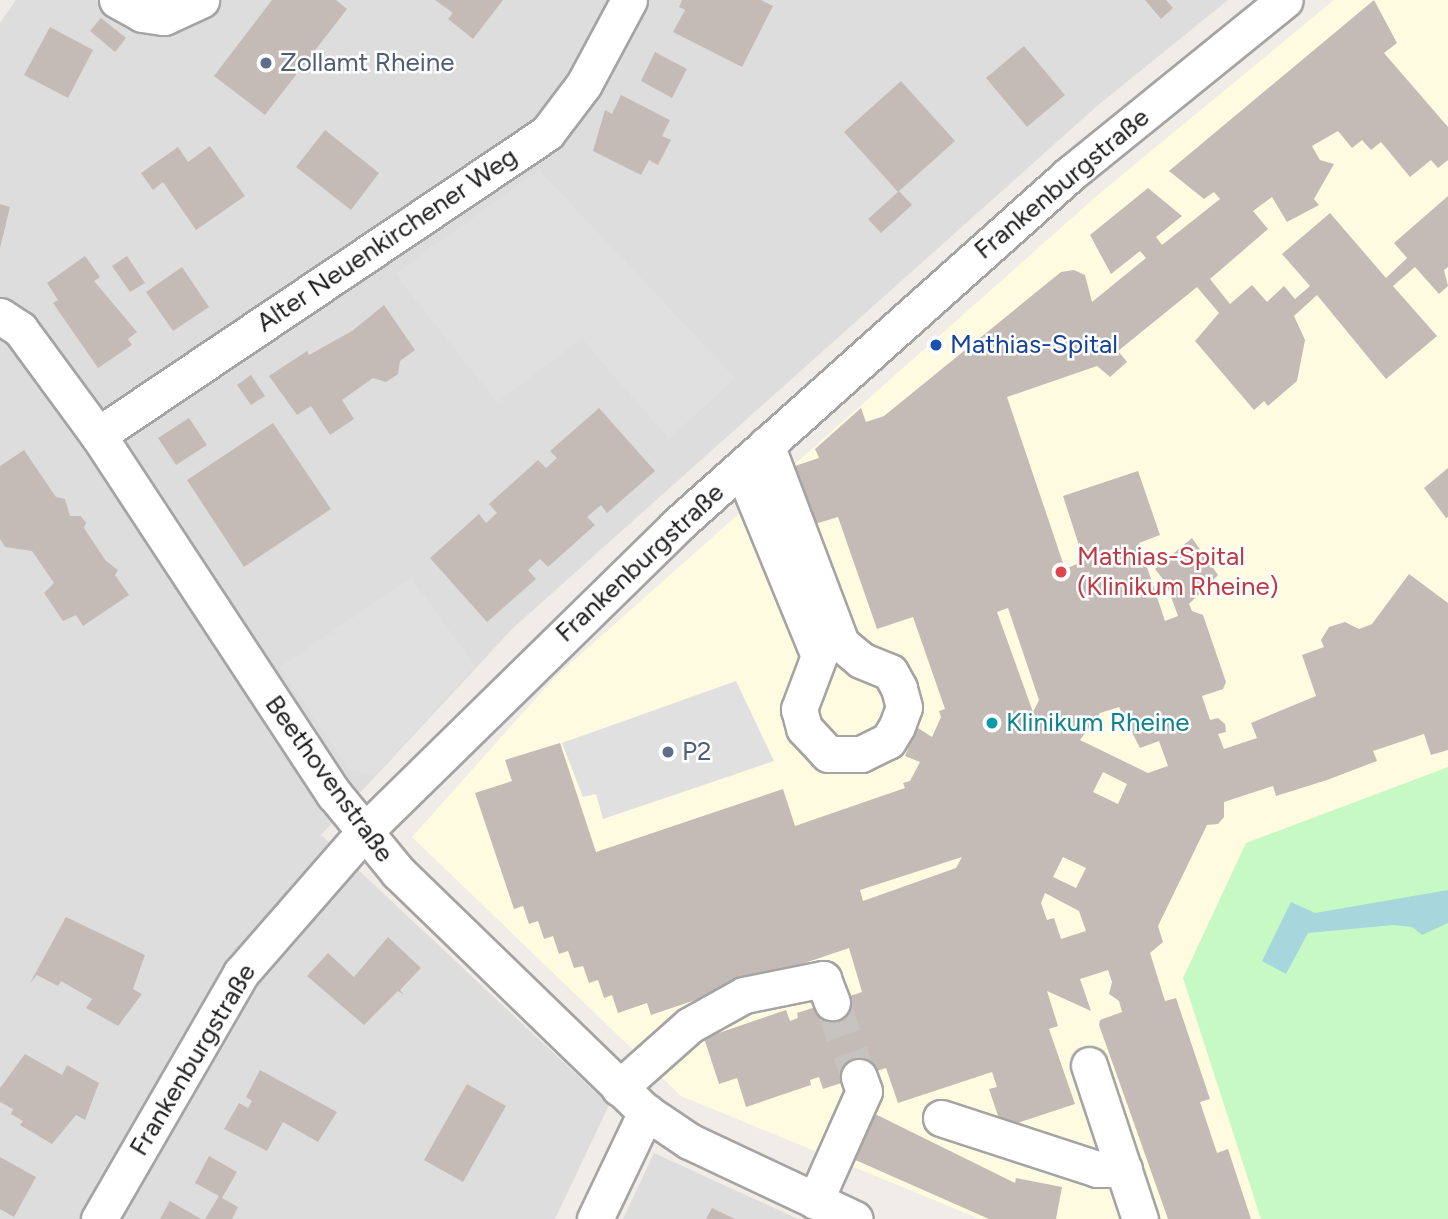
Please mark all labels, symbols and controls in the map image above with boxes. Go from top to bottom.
place label: Zollamt Rheine [280,47,455,79]
marker: Zollamt Rheine [258,55,274,71]
street label: Frankenburgstraße [968,102,1156,266]
street label: Alter Neuenkirchener Weg [251,141,523,339]
place label: Mathias-Spital [950,329,1118,361]
marker: Mathias-Spital [928,337,944,353]
street label: Frankenburgstraße [550,477,730,649]
place label: Mathias-Spital (Klinikum Rheine) [1077,541,1279,602]
marker: Mathias-Spital (Klinikum Rheine) [1051,562,1071,582]
street label: Beethovenstraße [258,690,400,868]
place label: Klinikum Rheine [1006,707,1190,739]
marker: Klinikum Rheine [984,715,1000,731]
place label: P2 [682,736,712,768]
marker: P2 [660,744,676,760]
street label: Frankenburgstraße [123,958,263,1162]

